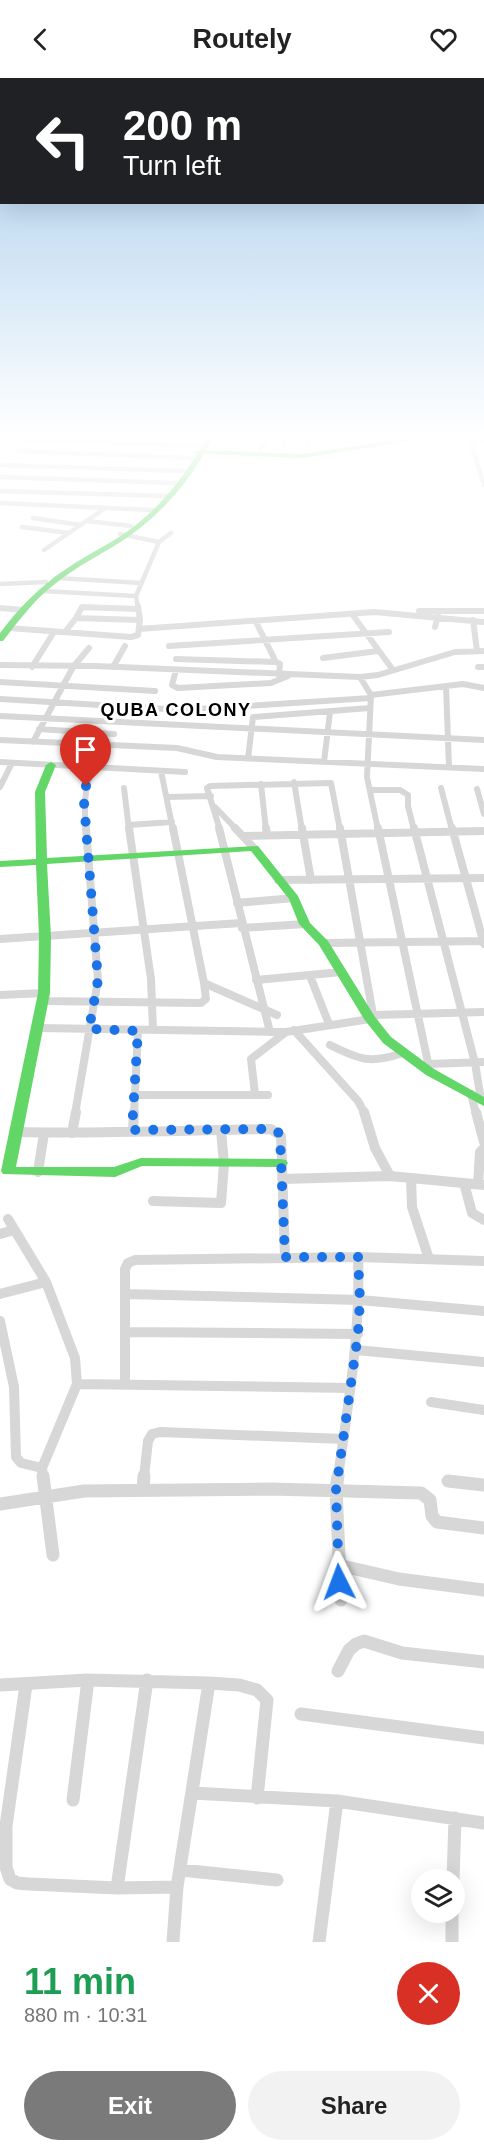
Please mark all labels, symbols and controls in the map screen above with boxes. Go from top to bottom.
icon: back [24,23,57,56]
icon: heart [427,23,460,56]
text: Routely [192,24,292,54]
icon: left [24,102,102,180]
text: 200 m [123,102,242,149]
text: Turn left [123,151,221,181]
district label: QUBA COLONY [101,700,251,720]
pin [60,724,111,786]
icon: arrive [69,733,102,766]
position arrow [307,1550,371,1614]
map controls [411,1869,465,1923]
button: layers [411,1869,465,1923]
text: 11 min [24,1961,136,2002]
button: close [397,1962,460,2025]
text: 880 m · 10:31 [24,2004,147,2026]
button: Exit [24,2071,236,2140]
button: Share [248,2071,460,2140]

